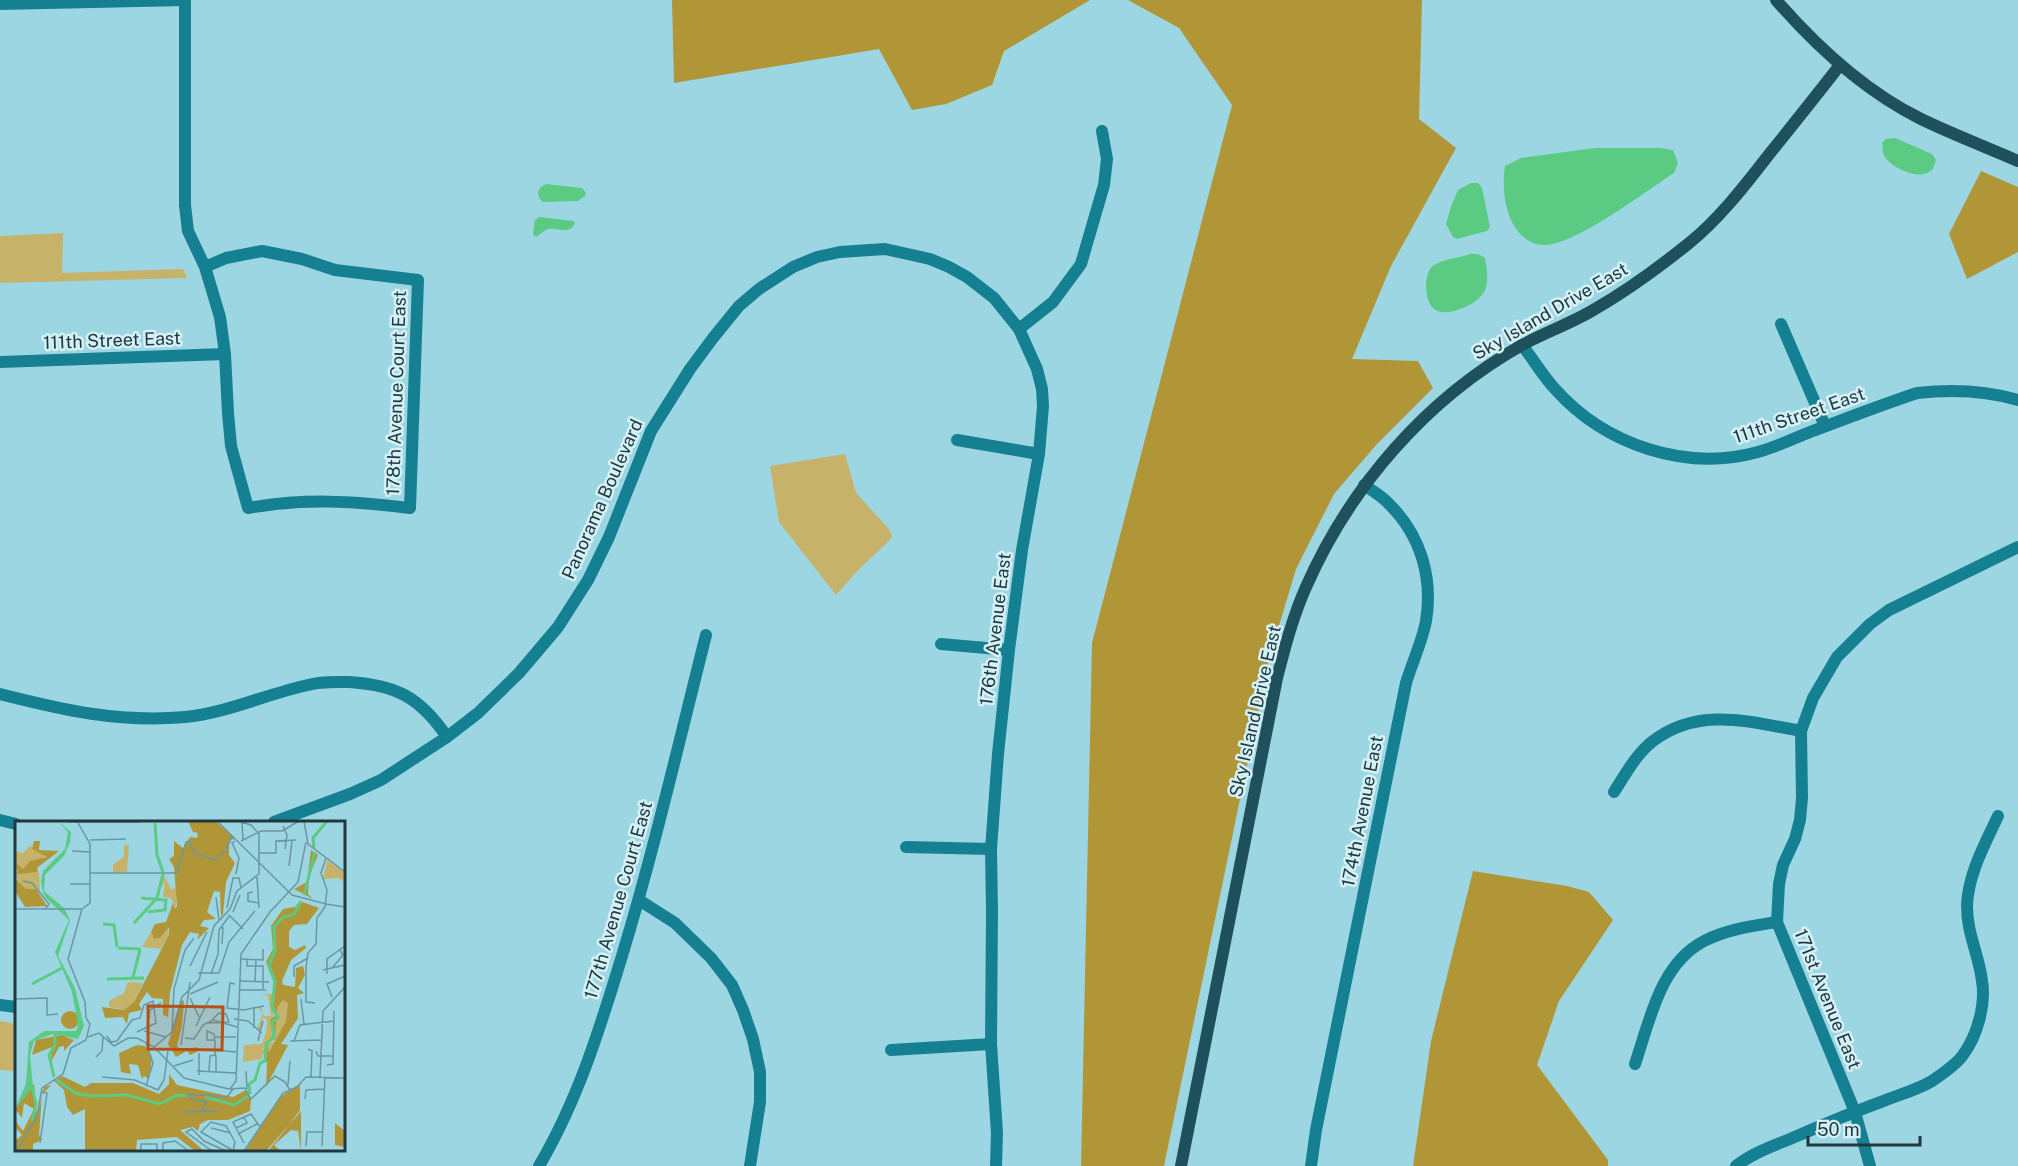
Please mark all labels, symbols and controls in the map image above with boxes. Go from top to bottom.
street label: Sky Island Drive East [1469,258,1631,364]
street label: 178th Avenue Court East [382,290,410,496]
street label: 111th Street East [43,327,181,353]
street label: 111th Street East [1731,383,1867,447]
street label: Panorama Boulevard [557,416,647,582]
street label: 176th Avenue East [975,551,1015,707]
street label: Sky Island Drive East [1225,623,1285,799]
street label: 174th Avenue East [1337,734,1387,888]
street label: 177th Avenue Court East [580,799,656,1001]
inset map [15,821,345,1151]
street label: 171st Avenue East [1790,926,1866,1072]
scale bar [1808,1109,1920,1147]
text: 50 m [1817,1119,1860,1140]

